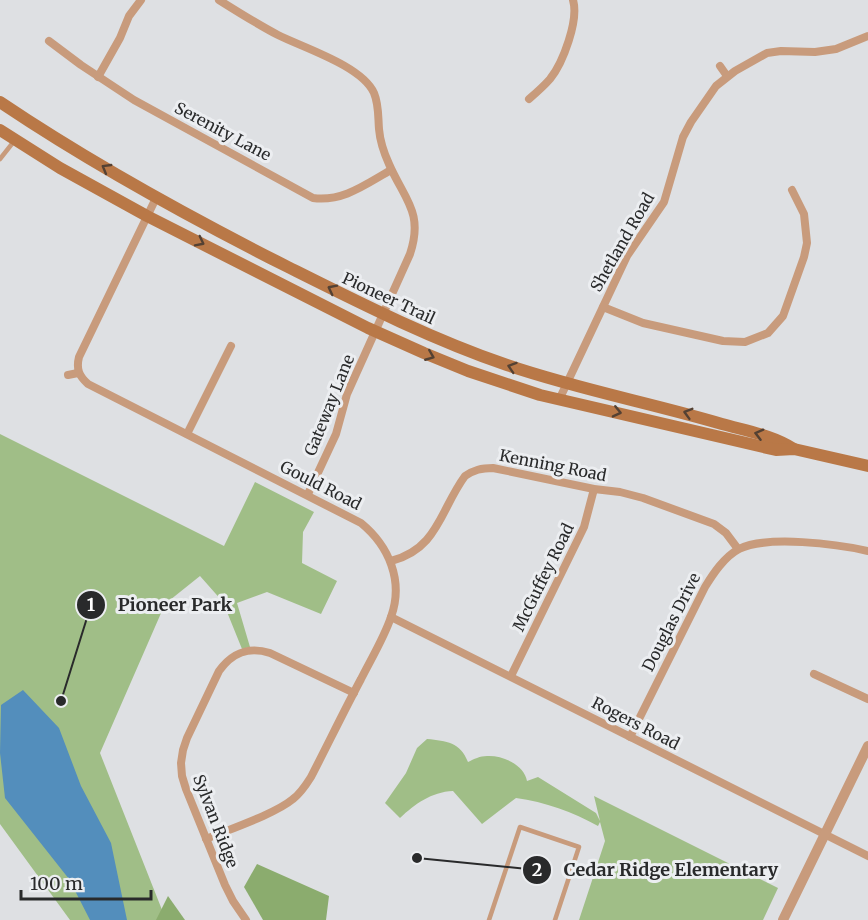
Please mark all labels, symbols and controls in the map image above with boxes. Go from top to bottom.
street label: Serenity Lane [171,97,275,165]
one-way arrow [102,164,112,176]
street label: Shetland Road [586,189,659,295]
one-way arrow [193,235,204,246]
street label: Pioneer Trail [339,268,439,328]
one-way arrow [327,285,338,296]
one-way arrow [423,349,434,361]
street label: Gateway Lane [300,352,358,458]
one-way arrow [507,361,518,374]
one-way arrow [611,405,621,418]
one-way arrow [683,408,693,421]
one-way arrow [754,429,765,441]
street label: Kenning Road [498,445,609,485]
street label: Gould Road [277,456,365,514]
street label: McGuffey Road [508,519,578,634]
street label: Douglas Drive [638,569,704,675]
callout: Pioneer Park [76,587,245,623]
text: 1 [87,593,95,616]
text: Pioneer Park [118,593,233,616]
street label: Rogers Road [589,692,684,754]
street label: Sylvan Ridge [189,771,243,871]
callout: Cedar Ridge Elementary [522,852,790,888]
text: 2 [532,858,542,881]
text: Cedar Ridge Elementary [564,858,779,881]
scale bar [21,863,152,901]
text: 100 m [30,872,83,895]

